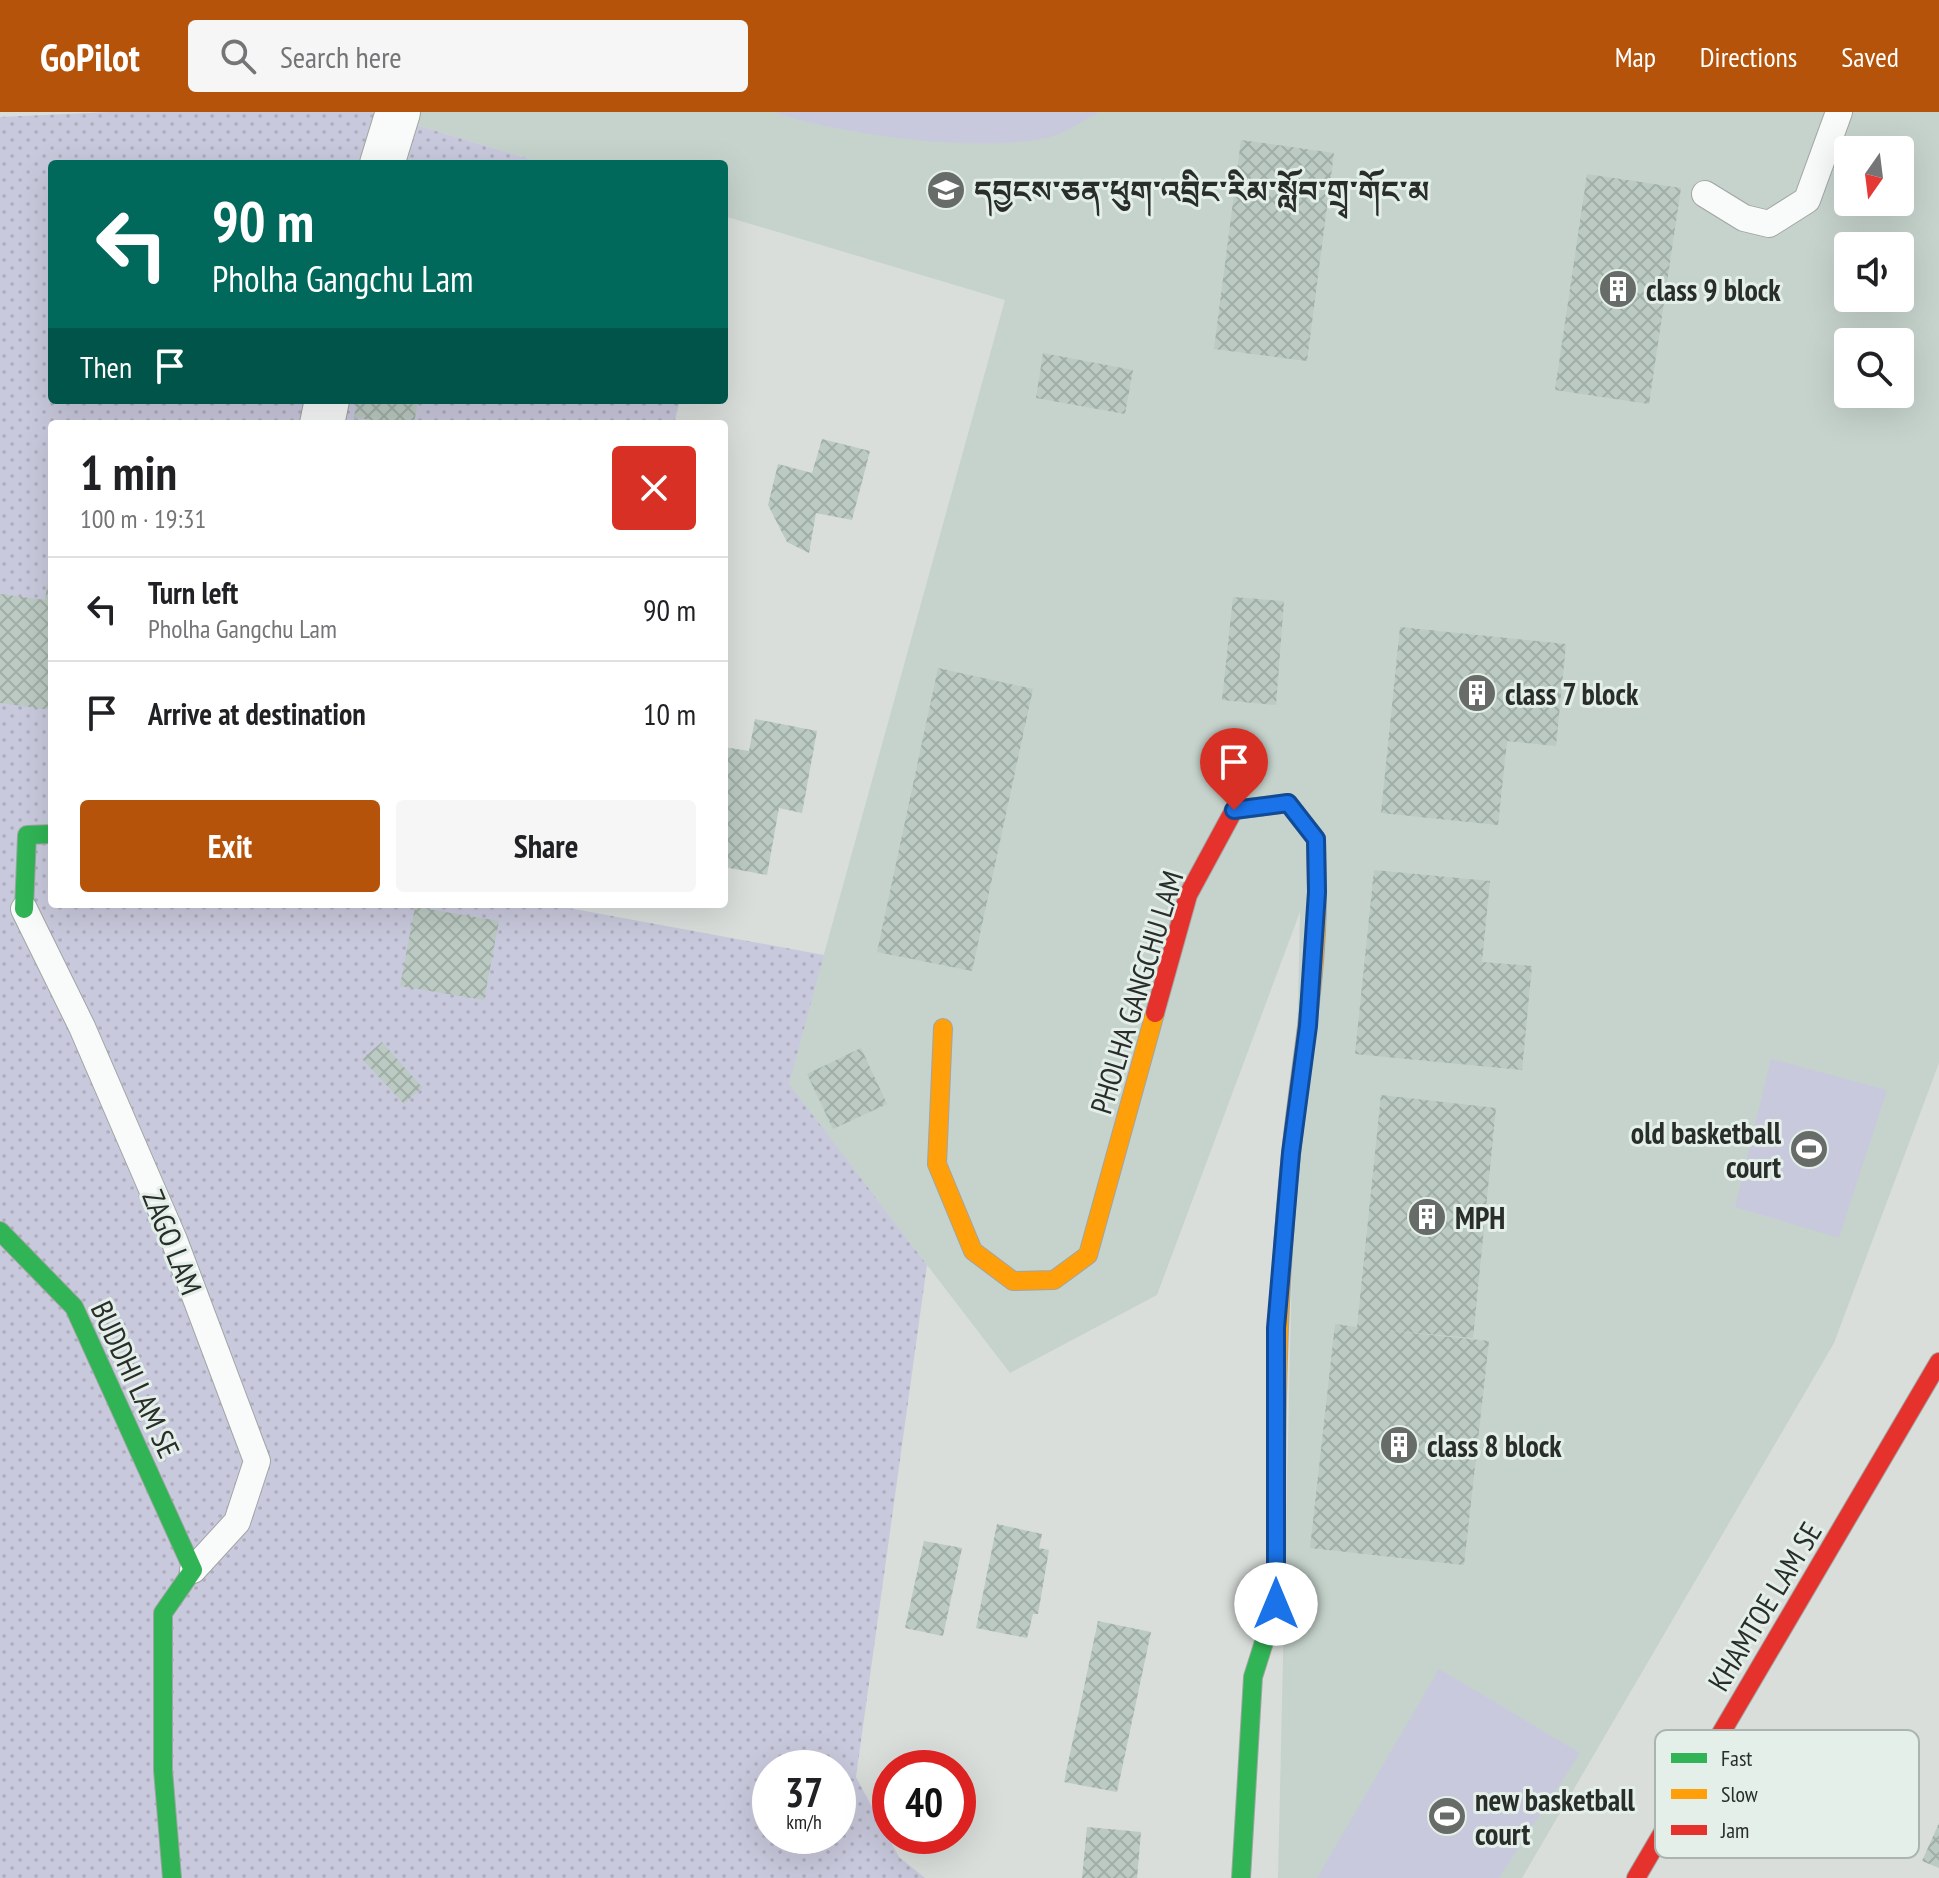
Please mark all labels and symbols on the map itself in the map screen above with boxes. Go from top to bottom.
north arrow [1834,136,1914,216]
place label: དབྱངས་ཅན་ཕུག་འབྲིང་རིམ་སློབ་གྲྭ་གོང་མ [974,168,1430,219]
school or university icon: དབྱངས་ཅན་ཕུག་འབྲིང་རིམ་སློབ་གྲྭ་གོང་མ [925,169,967,211]
building icon: class 9 block [1597,268,1639,310]
place label: class 9 block [1646,270,1781,309]
building icon: class 7 block [1456,672,1498,714]
place label: class 7 block [1505,674,1639,713]
pin [1200,728,1268,810]
street label: PHOLHA GANGCHU LAM [1081,866,1191,1118]
place label: old basketball court [1631,1113,1782,1186]
sports icon: old basketball court [1788,1128,1830,1170]
street label: ZAGO LAM [134,1184,212,1300]
building icon: MPH [1406,1196,1448,1238]
place label: MPH [1455,1198,1505,1237]
street label: BUDDHI LAM SE [83,1294,189,1464]
building icon: class 8 block [1378,1424,1420,1466]
place label: class 8 block [1427,1426,1562,1465]
street label: KHAMTOE LAM SE [1698,1514,1830,1698]
position arrow [1234,1562,1318,1646]
legend [1655,1730,1919,1858]
text: Fast [1721,1744,1752,1772]
speed limit sign: 40 [872,1750,976,1854]
place label: new basketball court [1475,1780,1636,1853]
text: Slow [1721,1780,1758,1808]
sports icon: new basketball court [1426,1795,1468,1837]
text: Jam [1720,1816,1749,1844]

